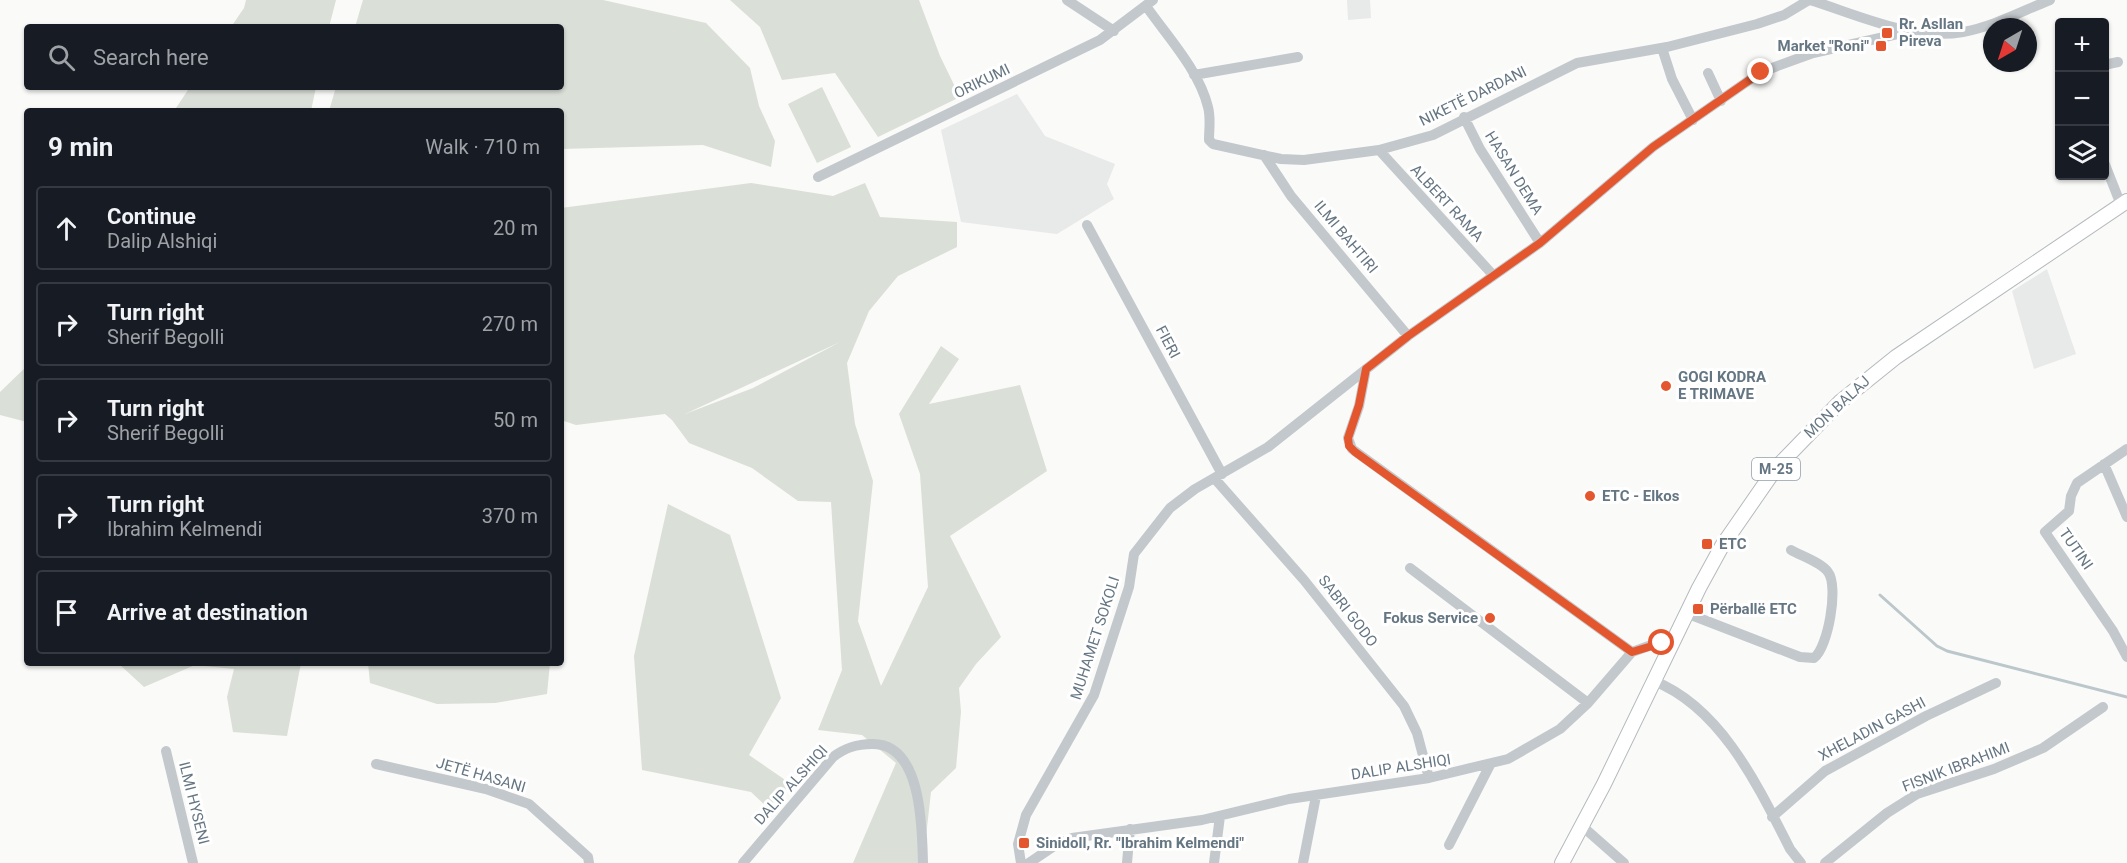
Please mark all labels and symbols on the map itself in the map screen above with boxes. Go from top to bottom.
place label: Rr. Asllan Pireva [1899,15,1963,50]
north arrow [1983,18,2037,72]
marker: Rr. Asllan Pireva [1880,26,1894,40]
place label: Market "Roni" [1778,37,1869,55]
marker: Market "Roni" [1874,39,1888,53]
route end [1747,58,1773,84]
street label: ORIKUMI [951,60,1013,102]
street label: NIKETË DARDANI [1416,62,1530,130]
street label: HASAN DEMA [1481,128,1547,218]
street label: ALBERT RAMA [1407,161,1487,245]
street label: ILMI BAHTIRI [1310,197,1382,277]
street label: FIERI [1152,323,1184,361]
place label: GOGI KODRA E TRIMAVE [1678,368,1767,403]
street label: MON BALAJ [1800,372,1874,442]
marker: GOGI KODRA E TRIMAVE [1659,379,1673,393]
road number: M-25 [1752,458,1800,480]
place label: ETC - Elkos [1602,487,1680,505]
marker: ETC - Elkos [1583,489,1597,503]
street label: TUTINI [2055,525,2097,573]
place label: ETC [1719,535,1747,553]
marker: ETC [1700,537,1714,551]
street label: SABRI GODO [1315,572,1381,650]
street label: MUHAMET SOKOLI [1067,574,1123,702]
place label: Përballë ETC [1710,600,1797,618]
marker: Përballë ETC [1691,602,1705,616]
place label: Fokus Service [1383,609,1478,627]
marker: Fokus Service [1483,611,1497,625]
route start [1648,629,1674,655]
street label: XHELADIN GASHI [1815,693,1929,765]
street label: FISNIK IBRAHIMI [1900,738,2012,796]
street label: DALIP ALSHIQI [751,742,831,828]
street label: DALIP ALSHIQI [1350,750,1452,784]
street label: JETË HASANI [434,754,528,796]
street label: ILMI HYSENI [175,760,213,846]
place label: Sinidoll, Rr. "Ibrahim Kelmendi" [1036,834,1244,852]
marker: Sinidoll, Rr. "Ibrahim Kelmendi" [1017,836,1031,850]

